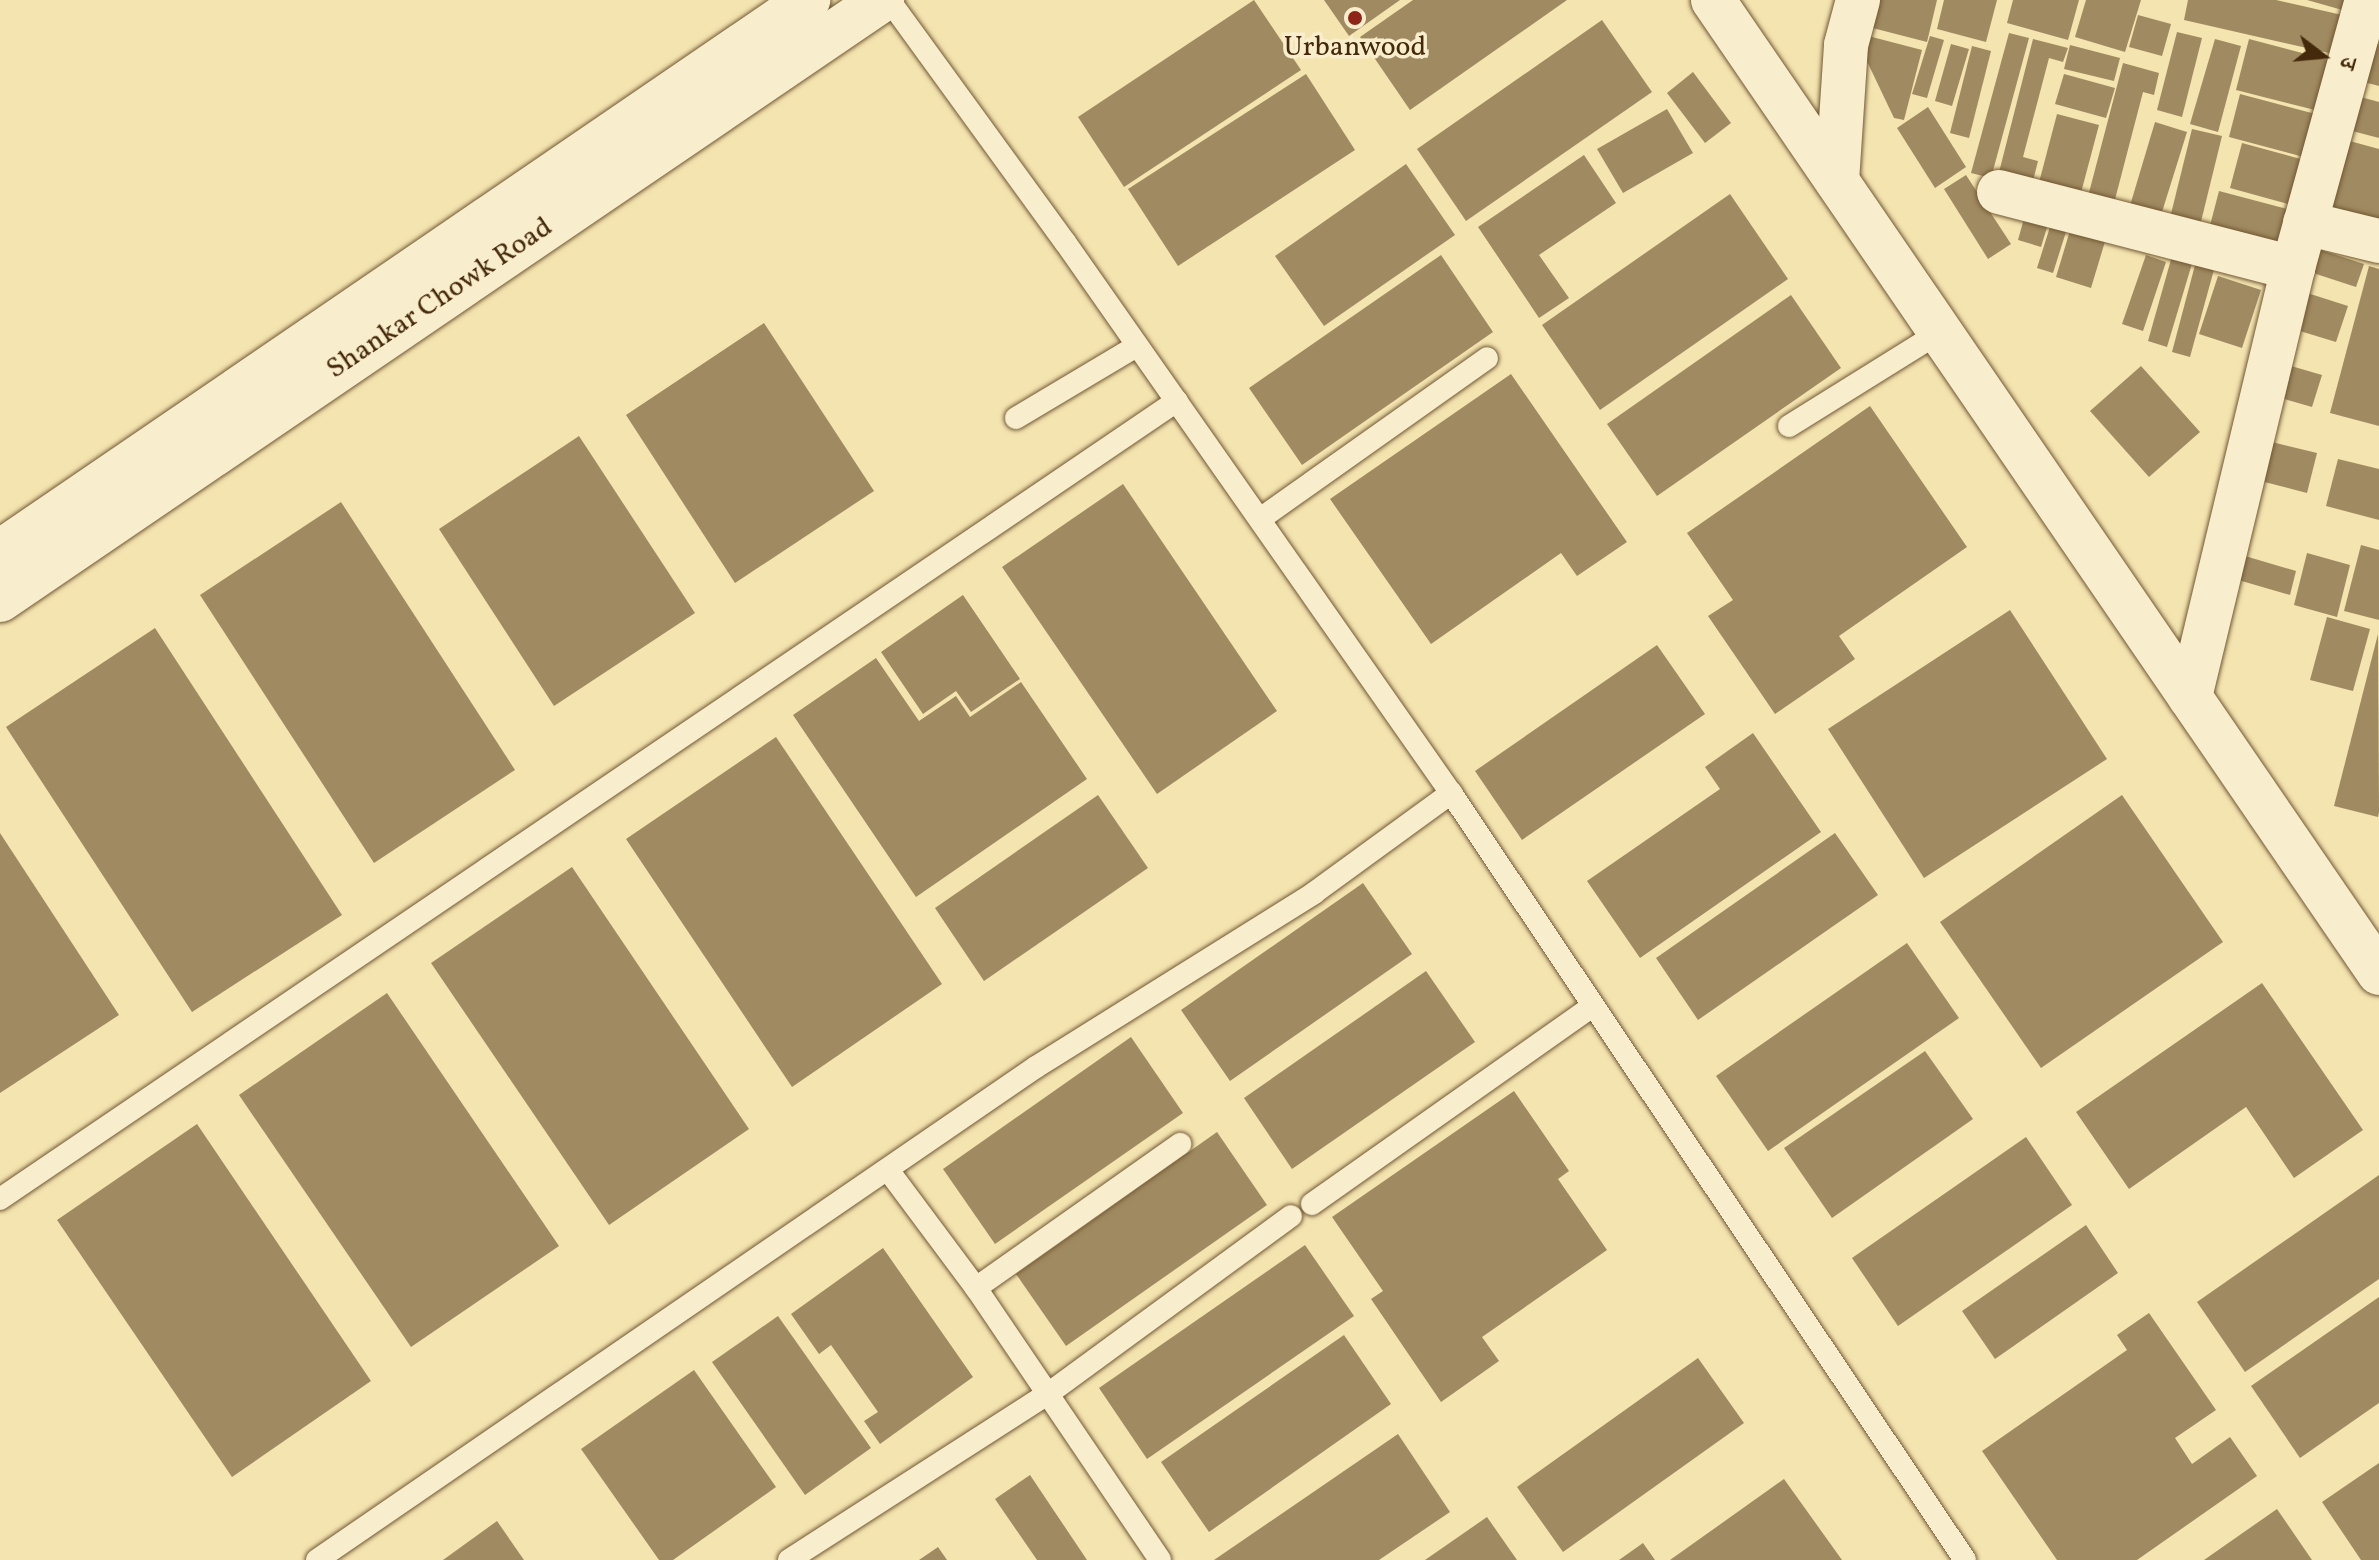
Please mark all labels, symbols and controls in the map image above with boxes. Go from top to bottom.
marker: Urbanwood [1346,9,1364,27]
north arrow [2283,16,2363,96]
place label: Urbanwood [1284,31,1426,65]
text: उ [2330,53,2363,72]
street label: Shankar Chowk Road [321,211,559,387]

